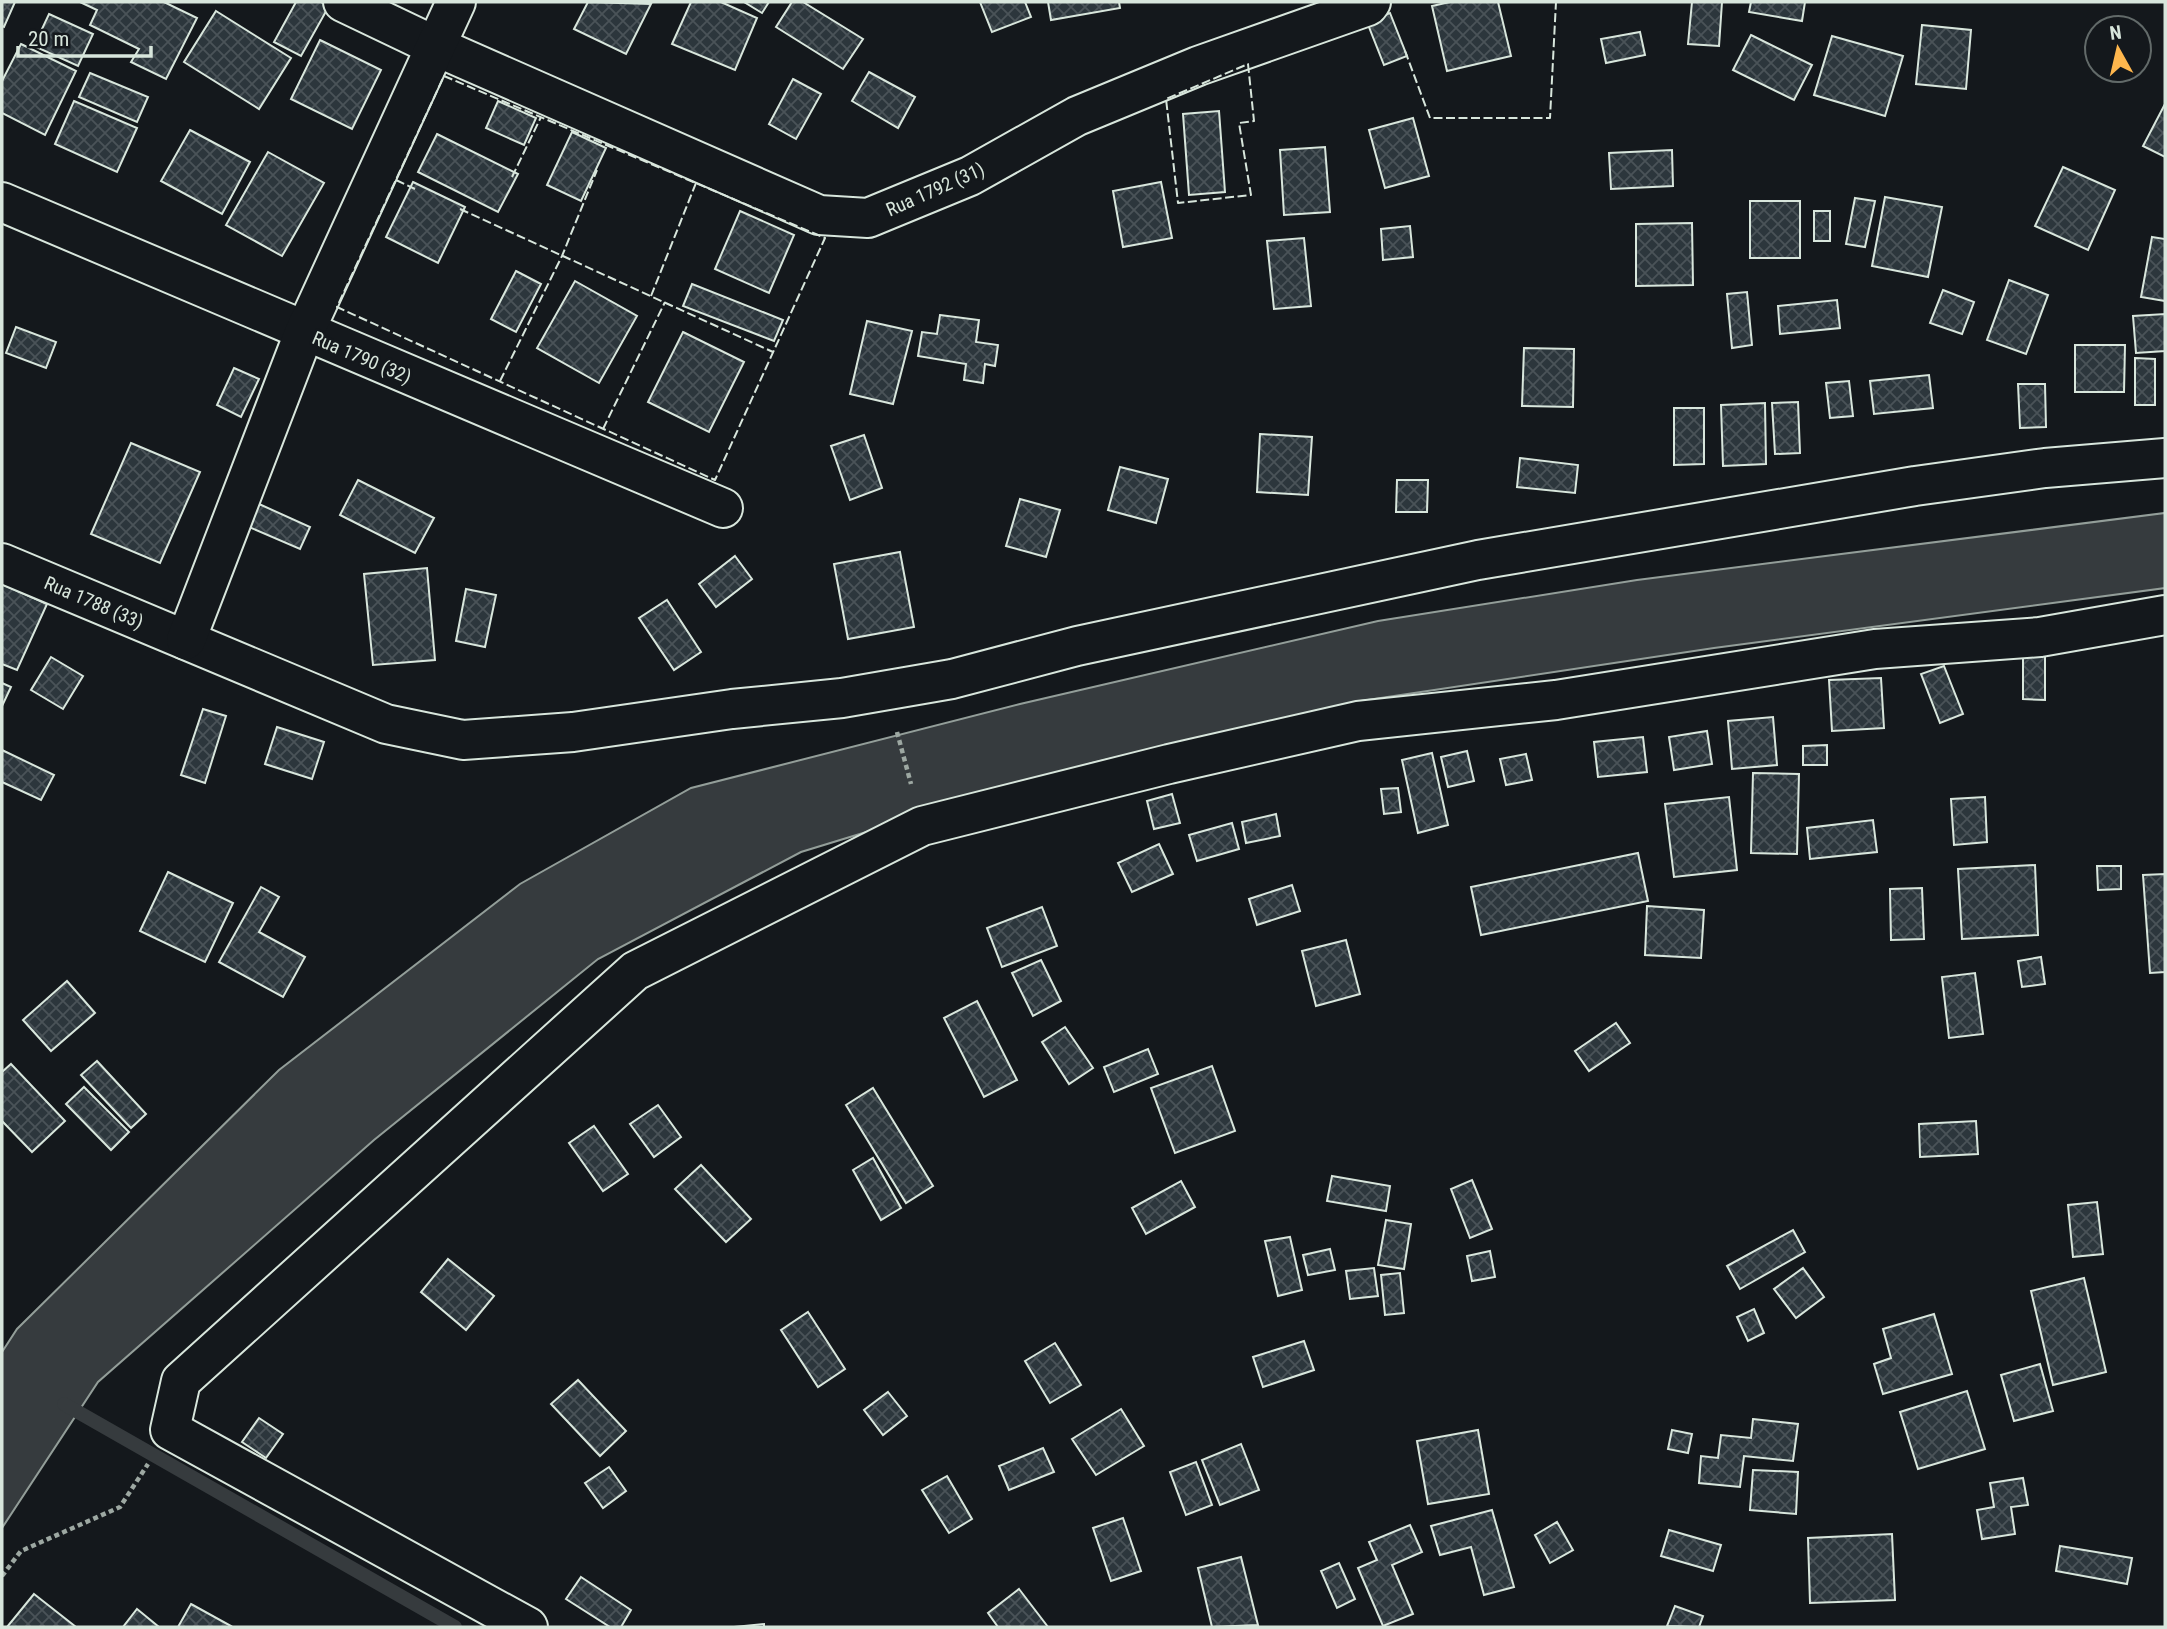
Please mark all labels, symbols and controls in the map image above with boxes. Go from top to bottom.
scale bar [18,14,150,58]
north arrow [2083,14,2153,84]
text: N [2108,20,2123,45]
text: 20 m [28,27,69,51]
street label: Rua 1792 (31) [882,158,988,221]
street label: Rua 1790 (32) [309,326,415,389]
street label: Rua 1788 (33) [41,571,147,634]

